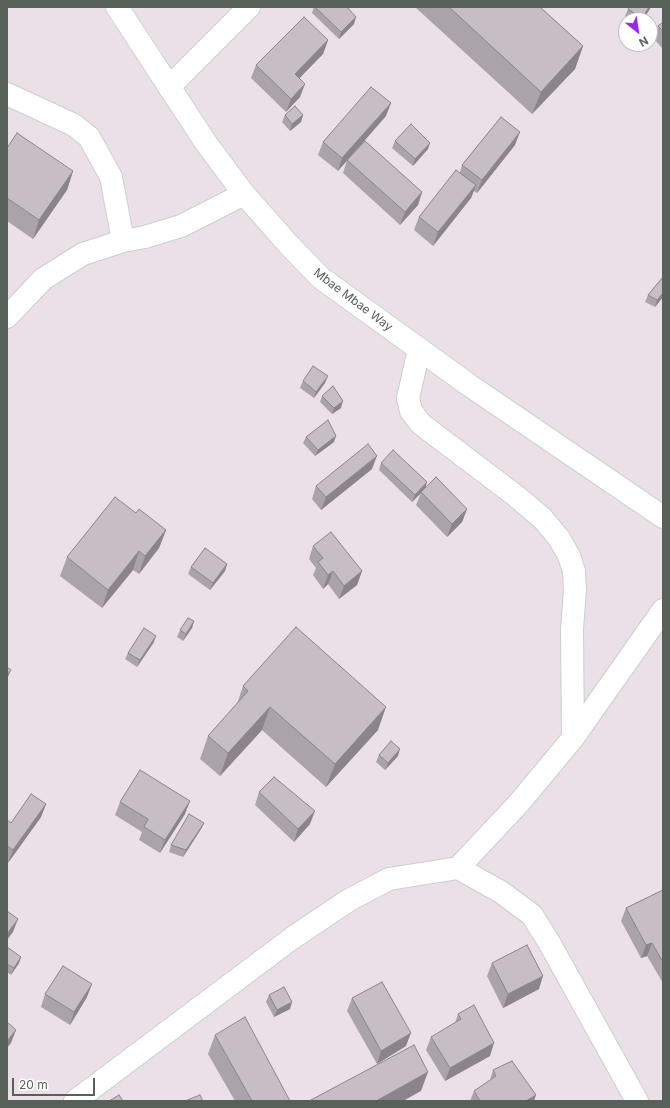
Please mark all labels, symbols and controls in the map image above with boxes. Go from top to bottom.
north arrow [618,12,658,52]
text: N [636,33,651,50]
street label: Mbae Mbae Way [311,266,395,334]
scale bar [14,1070,97,1096]
text: 20 m [19,1077,48,1092]

